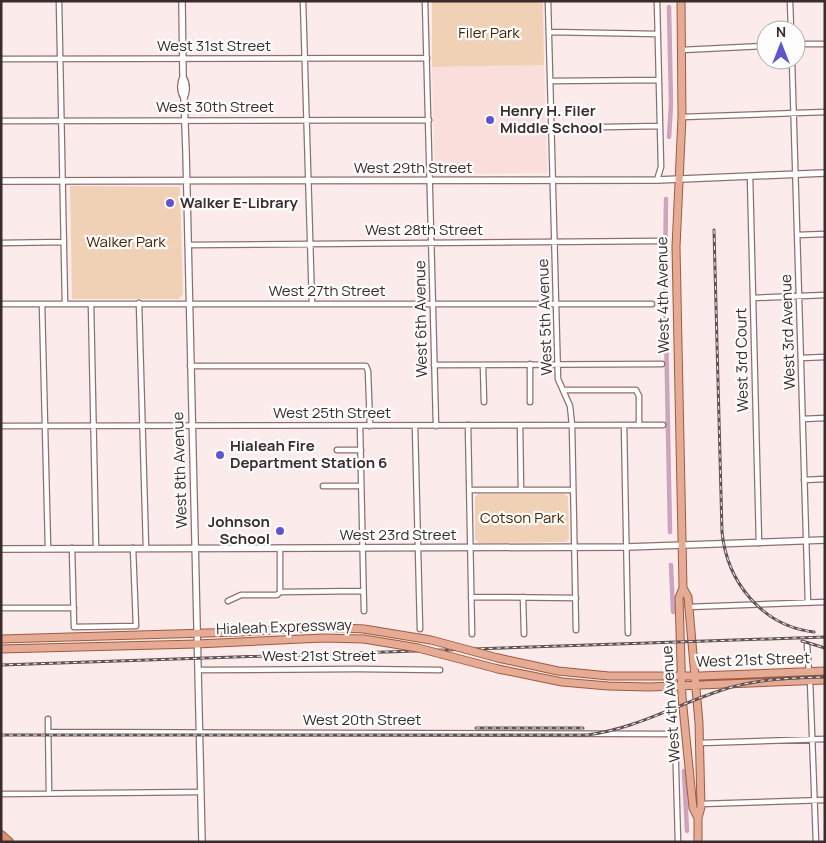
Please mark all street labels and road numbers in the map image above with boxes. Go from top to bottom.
street label: West 31st Street [157,35,271,56]
street label: West 30th Street [156,96,274,117]
street label: West 29th Street [354,157,472,178]
street label: West 28th Street [365,219,483,240]
street label: West 4th Avenue [651,236,674,354]
street label: West 5th Avenue [532,258,557,376]
street label: West 6th Avenue [409,260,432,378]
street label: West 3rd Avenue [775,274,800,390]
street label: West 27th Street [269,280,385,301]
street label: West 3rd Court [730,308,753,412]
street label: West 25th Street [273,402,391,423]
street label: West 8th Avenue [167,411,192,529]
street label: West 23rd Street [340,524,456,545]
street label: Hialeah Expressway [216,614,352,639]
street label: West 21st Street [262,645,376,666]
street label: West 4th Avenue [656,645,685,763]
street label: West 21st Street [696,647,810,672]
street label: West 20th Street [303,709,421,730]

